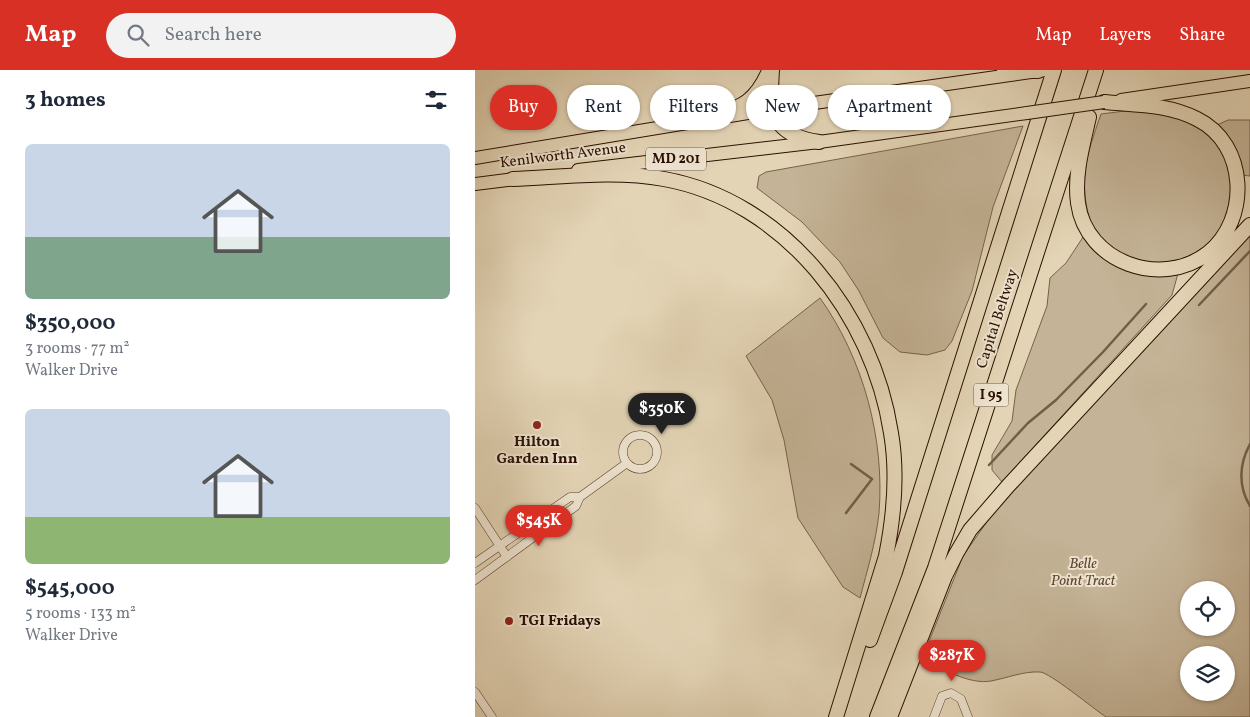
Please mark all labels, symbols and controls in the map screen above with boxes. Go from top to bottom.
search box [106,13,456,58]
text: Map [25,18,76,52]
icon: search [124,21,152,49]
text: Search here [164,22,262,48]
text: Map [1035,23,1071,48]
text: Layers [1099,23,1151,48]
text: Share [1179,23,1225,48]
chip: Buy [490,85,557,130]
chip: Rent [567,85,640,130]
chip: Filters [650,85,736,130]
chip: New [746,85,818,130]
chip: Apartment [828,85,951,130]
text: 3 homes [25,86,106,115]
icon: filters [422,86,450,114]
street label: Kenilworth Avenue [499,138,627,174]
road number: MD 201 [646,148,706,170]
icon: home [193,176,283,266]
street label: Capital Beltway [972,267,1024,371]
text: $350,000 [25,309,116,338]
text: 3 rooms · 77 m² [25,338,129,360]
text: Walker Drive [25,360,118,382]
road number: I 95 [973,384,1009,406]
pin: $350K [627,392,697,435]
text: $350K [639,398,685,420]
marker: Hilton Garden Inn [531,419,543,431]
place label: Hilton Garden Inn [496,432,578,470]
icon: home [193,441,283,531]
pin: $545K [504,504,574,547]
text: $545K [516,510,562,532]
park label: Belle Point Tract [1051,554,1116,592]
text: $545,000 [25,574,115,603]
map controls [1180,581,1235,701]
button: locate [1180,581,1235,636]
text: 5 rooms · 133 m² [25,603,136,625]
place label: TGI Fridays [519,611,601,632]
marker: TGI Fridays [503,615,515,627]
text: Walker Drive [25,625,118,647]
pin: $287K [917,640,987,682]
text: $287K [929,645,975,667]
button: layers [1180,646,1235,701]

